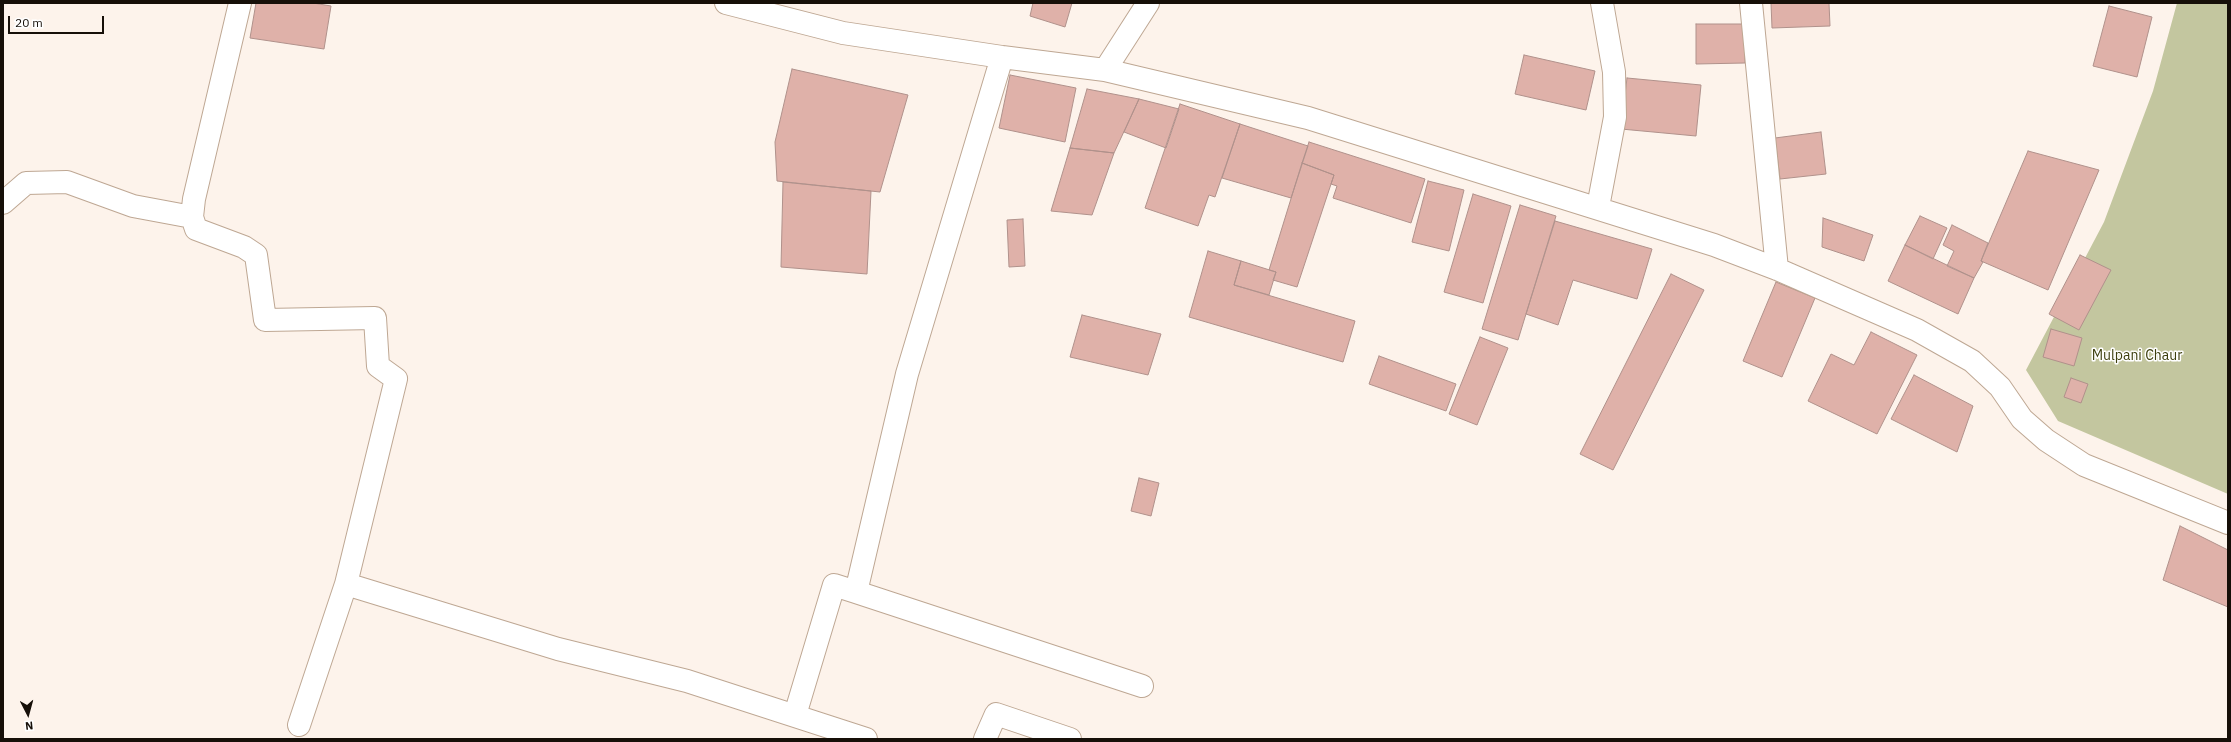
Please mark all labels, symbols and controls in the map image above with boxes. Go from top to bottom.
scale bar [10,8,106,34]
text: 20 m [15,15,43,30]
park label: Mulpani Chaur [2092,348,2182,364]
north arrow [8,694,48,734]
text: N [25,719,34,733]

